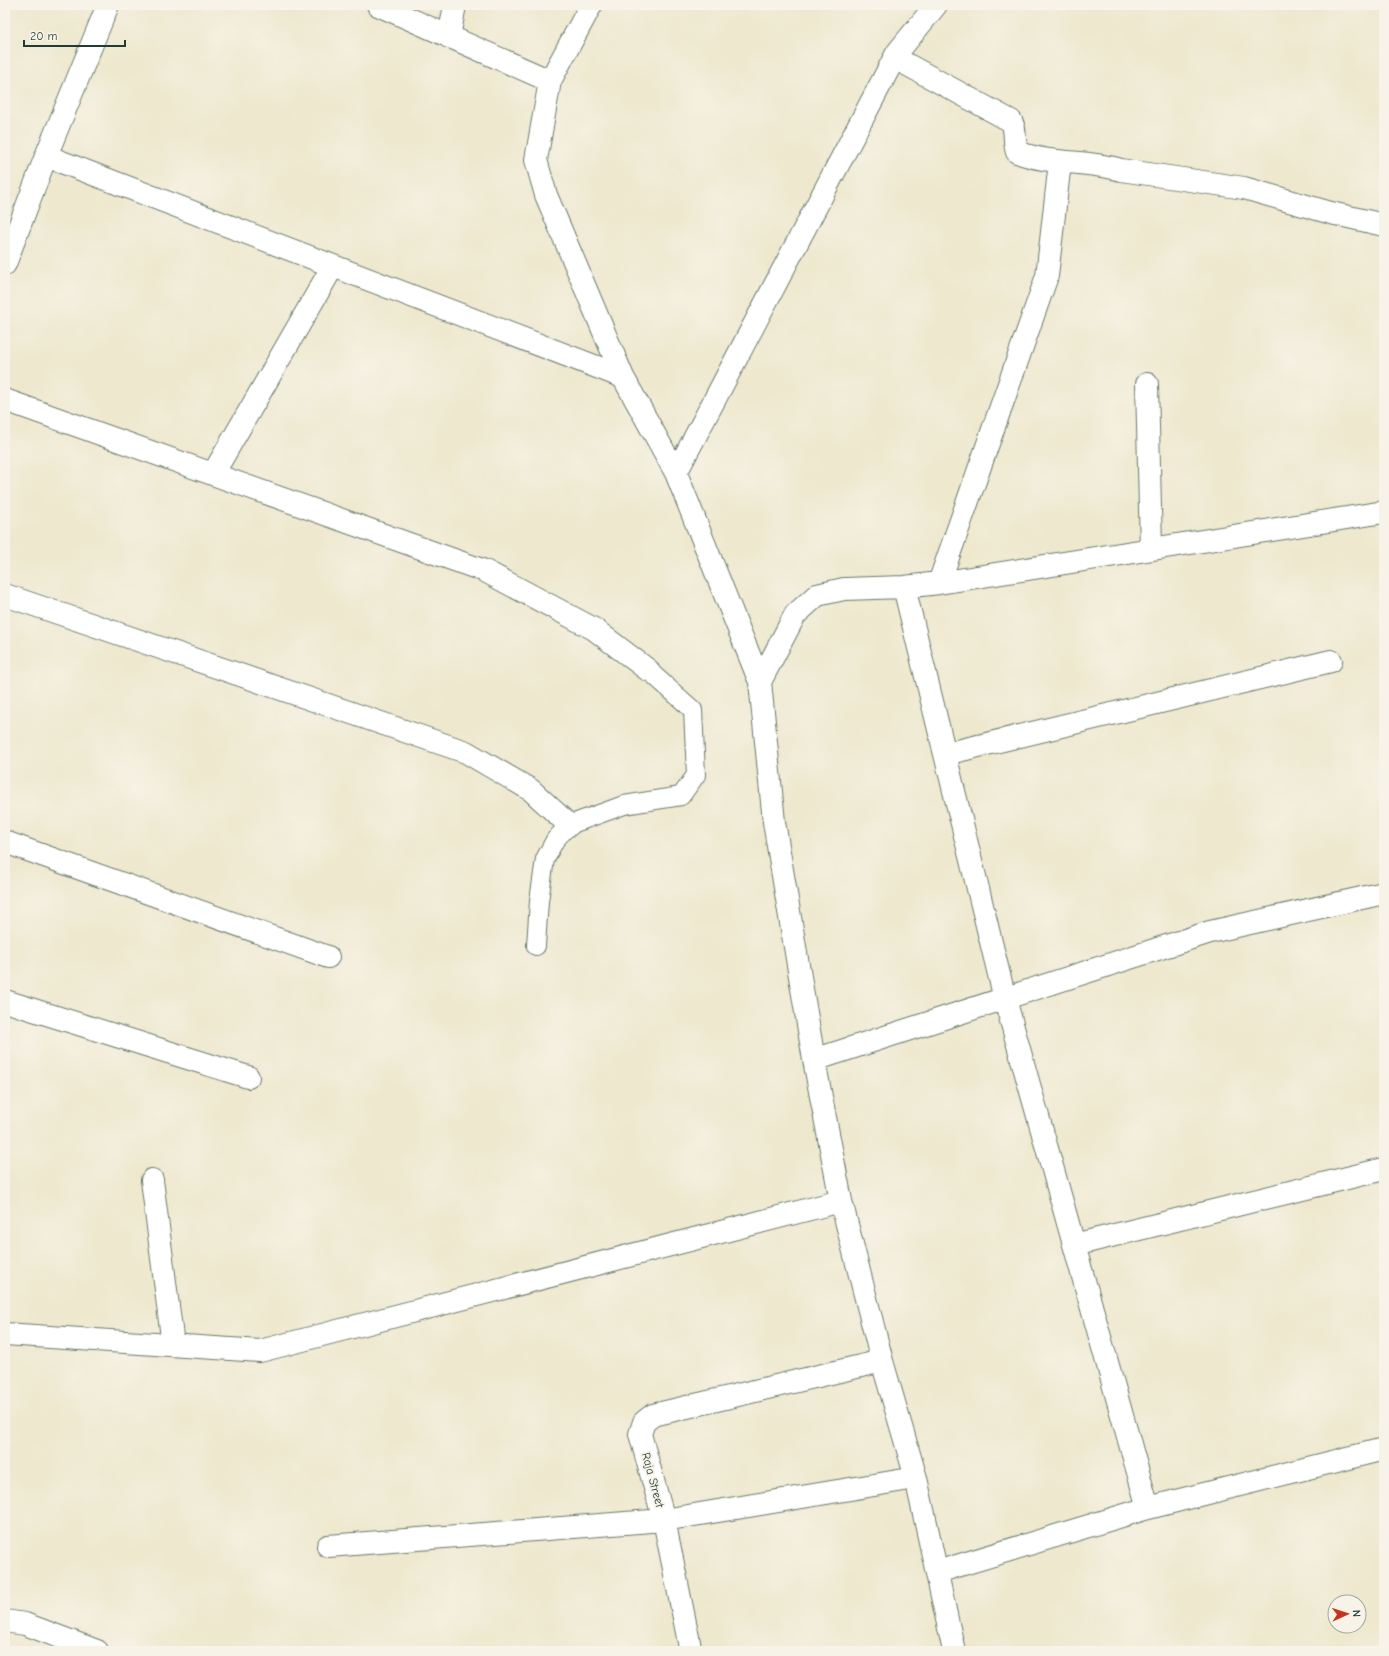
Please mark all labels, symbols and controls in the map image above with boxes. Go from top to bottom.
scale bar [24,22,125,48]
text: 20 m [30,29,58,43]
street label: Raja Street [639,1451,667,1510]
north arrow [1327,1594,1367,1634]
text: N [1350,1610,1363,1617]

